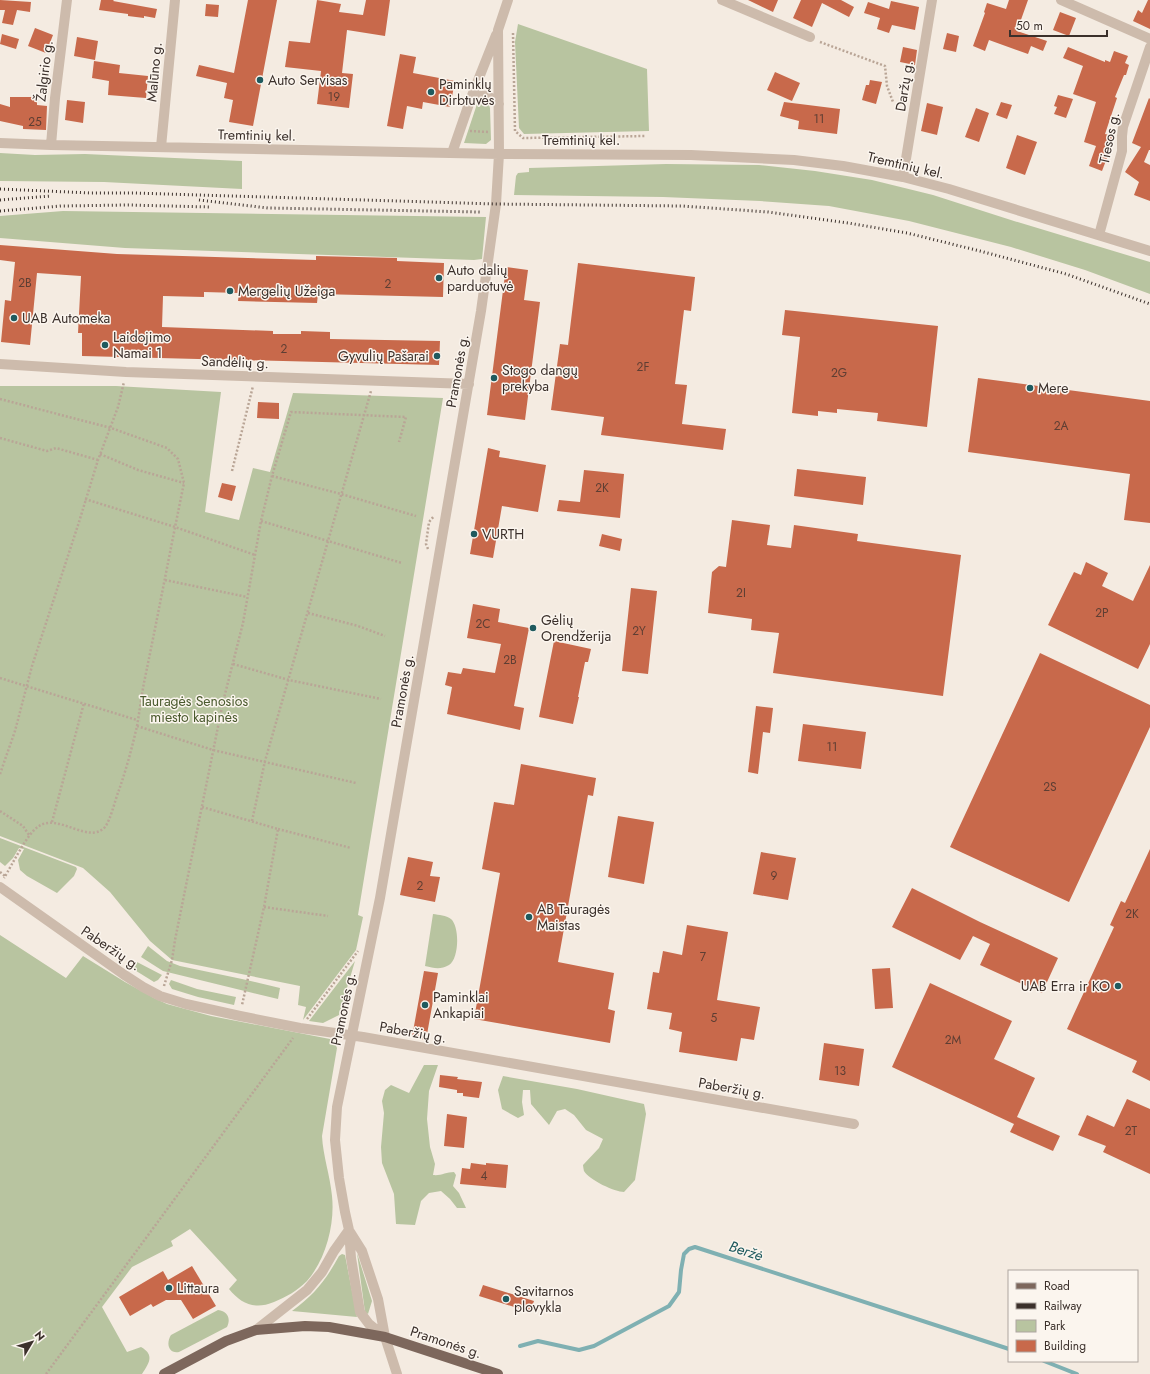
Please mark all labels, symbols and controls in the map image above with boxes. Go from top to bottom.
scale bar [1010,12,1107,38]
text: 50 m [1016,17,1043,35]
street label: Žalgirio g. [30,39,58,103]
street label: Malūno g. [141,41,167,103]
street label: Daržų g. [890,59,918,113]
place label: Auto Servisas [268,70,348,90]
place label: Paminklų Dirbtuvės [439,74,495,110]
marker: Auto Servisas [255,75,265,85]
marker: Paminklų Dirbtuvės [426,87,436,97]
house number: 19 [328,88,340,106]
house number: 11 [814,110,824,128]
street label: Tiesos g. [1094,110,1124,166]
house number: 25 [28,113,42,131]
street label: Tremtinių kel. [218,124,296,146]
street label: Tremtinių kel. [542,130,620,150]
street label: Tremtinių kel. [866,146,946,184]
place label: Auto dalių parduotuvė [447,260,513,296]
marker: Auto dalių parduotuvė [434,273,444,283]
house number: 2B [18,274,32,292]
house number: 2 [385,275,392,293]
place label: Mergelių Užeiga [238,281,335,301]
marker: Mergelių Užeiga [225,286,235,296]
place label: UAB Automeka [22,308,110,328]
marker: UAB Automeka [9,313,19,323]
place label: Laidojimo Namai 1 [113,327,171,363]
street label: Pramonės g. [441,333,473,409]
marker: Laidojimo Namai 1 [100,340,110,350]
house number: 2 [281,340,288,358]
place label: Gyvulių Pašarai [338,346,429,366]
street label: Sandėlių g. [201,351,269,373]
marker: Gyvulių Pašarai [432,351,442,361]
house number: 2F [637,358,649,376]
place label: Stogo dangų prekyba [502,360,578,396]
house number: 2G [831,364,847,382]
marker: Stogo dangų prekyba [489,373,499,383]
place label: Mere [1038,378,1068,398]
marker: Mere [1025,383,1035,393]
house number: 2A [1054,417,1068,435]
house number: 2K [595,479,609,497]
place label: VURTH [482,524,524,544]
marker: VURTH [469,529,479,539]
house number: 2I [736,584,746,602]
house number: 2P [1095,604,1109,622]
place label: Gėlių Orendžerija [541,610,611,646]
house number: 2C [475,615,491,633]
house number: 2Y [632,622,646,640]
marker: Gėlių Orendžerija [528,623,538,633]
house number: 2B [503,651,517,669]
street label: Pramonės g. [386,653,418,729]
park label: Tauragės Senosios miesto kapinės [140,691,248,727]
house number: 11 [827,738,837,756]
house number: 2S [1043,778,1057,796]
house number: 9 [771,867,778,885]
house number: 2 [417,877,424,895]
place label: AB Tauragės Maistas [537,899,610,935]
house number: 2K [1125,905,1139,923]
marker: AB Tauragės Maistas [524,912,534,922]
street label: Paberžių g. [77,921,145,975]
house number: 7 [700,948,707,966]
street label: Pramonės g. [326,971,360,1047]
place label: UAB Erra ir KO [1021,976,1110,996]
marker: UAB Erra ir KO [1113,981,1123,991]
place label: Paminklai Ankapiai [433,987,489,1023]
marker: Paminklai Ankapiai [420,1000,430,1010]
house number: 5 [711,1009,718,1027]
street label: Paberžių g. [378,1016,448,1048]
house number: 2M [945,1031,962,1049]
house number: 13 [834,1062,846,1080]
street label: Paberžių g. [697,1072,767,1104]
house number: 2T [1125,1122,1138,1140]
house number: 4 [481,1167,488,1185]
water label: Beržė [726,1235,766,1267]
legend [1008,1270,1138,1362]
text: Road [1044,1277,1070,1295]
place label: Littaura [177,1278,219,1298]
place label: Savitarnos plovykla [514,1281,574,1317]
marker: Littaura [164,1283,174,1293]
marker: Savitarnos plovykla [501,1294,511,1304]
text: Railway [1044,1297,1082,1315]
text: Park [1044,1317,1066,1335]
street label: Pramonės g. [408,1321,484,1363]
north arrow [12,1322,52,1362]
text: N [31,1327,49,1344]
text: Building [1044,1337,1086,1355]

